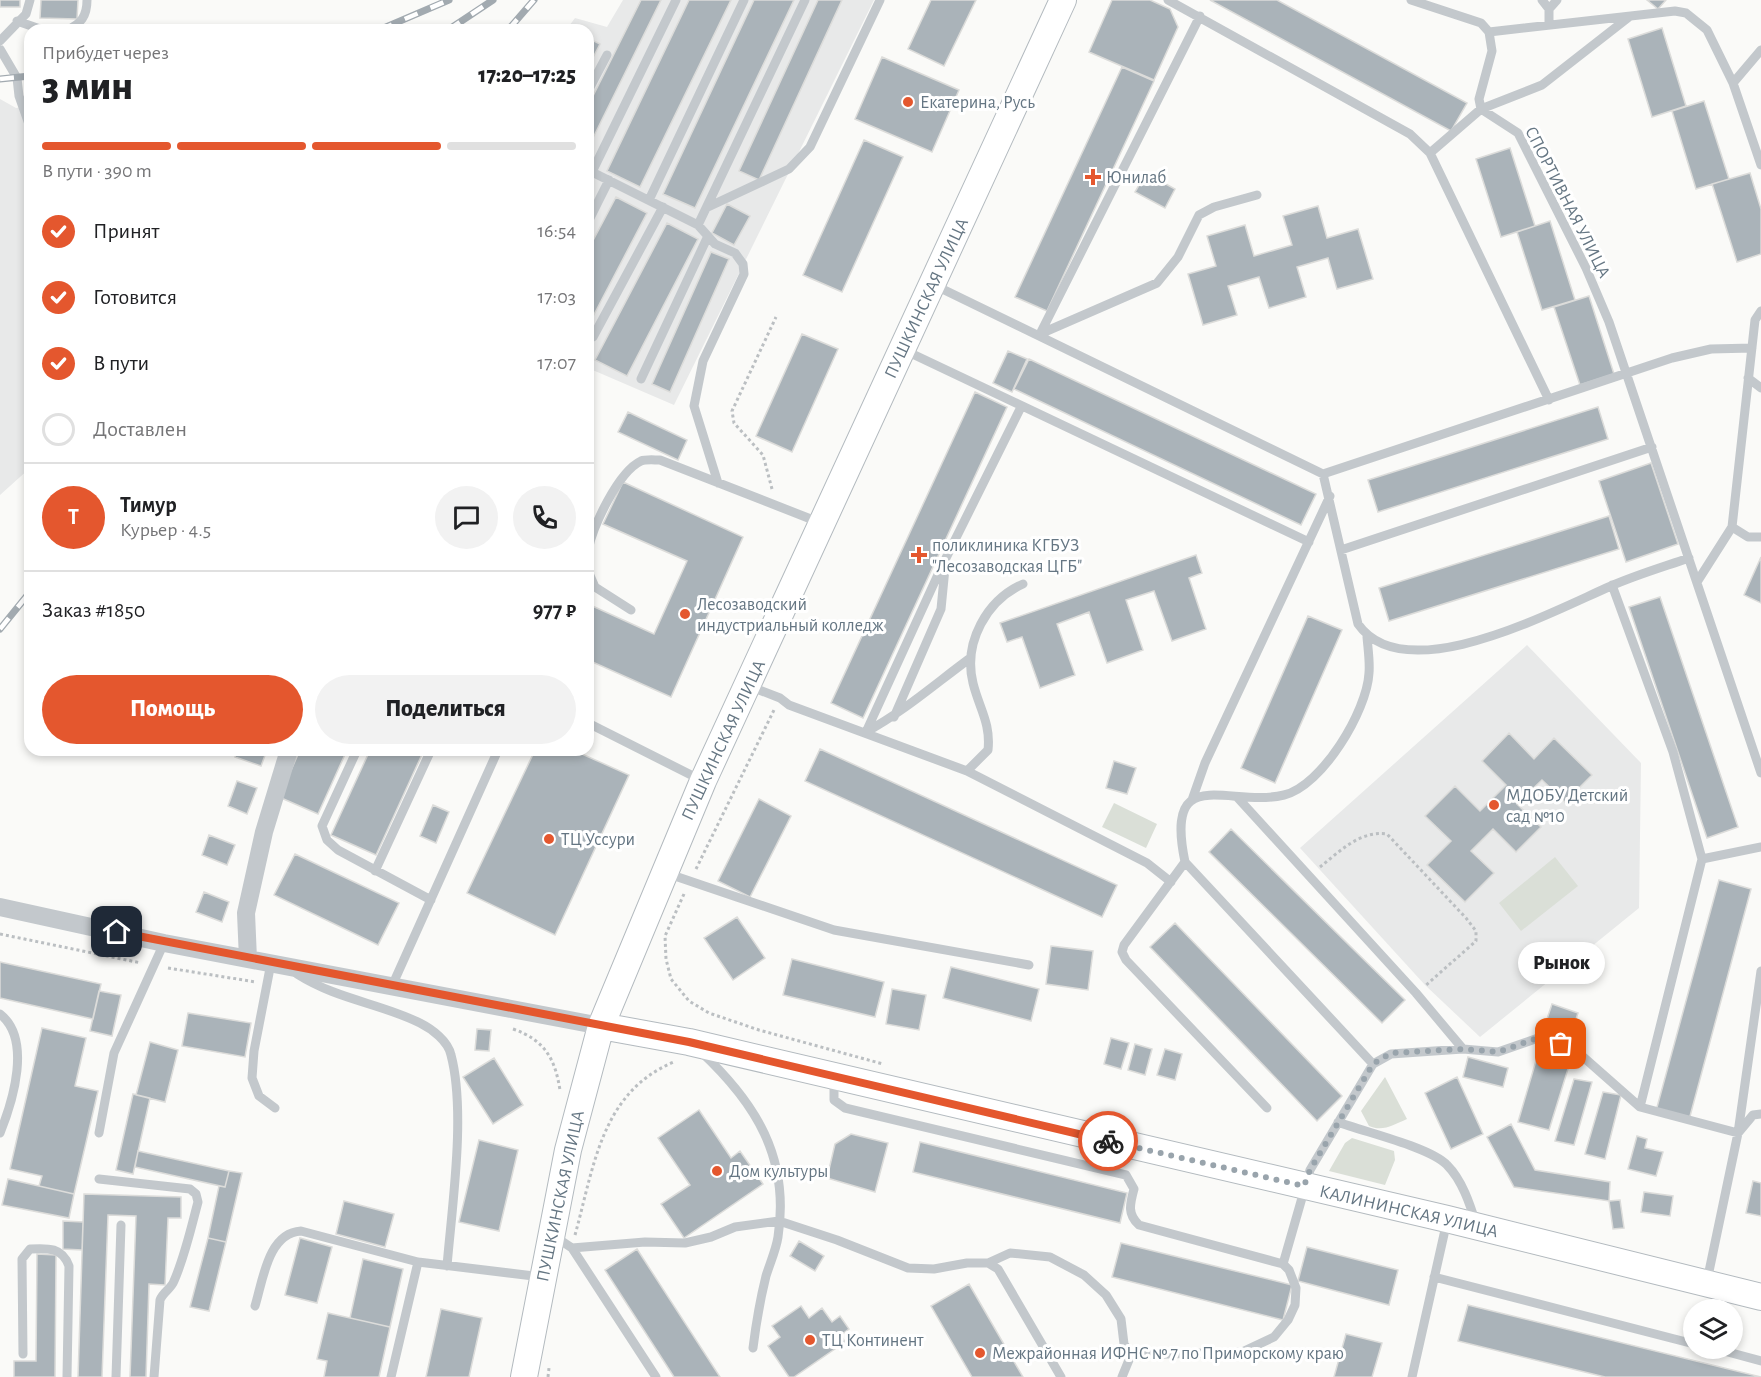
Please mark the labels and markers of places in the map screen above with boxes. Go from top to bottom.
place label: Екатерина, Русь [920,94,1035,112]
marker: Екатерина, Русь [901,95,915,109]
marker: Юнилаб [1084,168,1102,186]
place label: Юнилаб [1106,168,1166,187]
place label: поликлиника КГБУЗ "Лесозаводская ЦГБ" [932,537,1082,576]
marker: поликлиника КГБУЗ "Лесозаводская ЦГБ" [910,546,928,564]
place label: Лесозаводский индустриальный колледж [697,596,884,635]
marker: Лесозаводский индустриальный колледж [678,607,692,621]
place label: МДОБУ Детский сад №10 [1506,787,1628,826]
marker: МДОБУ Детский сад №10 [1487,798,1501,812]
place label: ТЦ Уссури [561,831,635,849]
marker: ТЦ Уссури [542,832,556,846]
pin [91,906,142,957]
callout: Рынок [1518,942,1604,984]
pin [1535,1018,1586,1069]
place label: Дом культуры [729,1163,828,1181]
marker: Дом культуры [710,1164,724,1178]
place label: ТЦ Континент [822,1332,924,1350]
marker: ТЦ Континент [803,1333,817,1347]
place label: Межрайонная ИФНС № 7 по Приморскому краю [992,1345,1344,1363]
marker: Межрайонная ИФНС № 7 по Приморскому краю [973,1346,987,1360]

